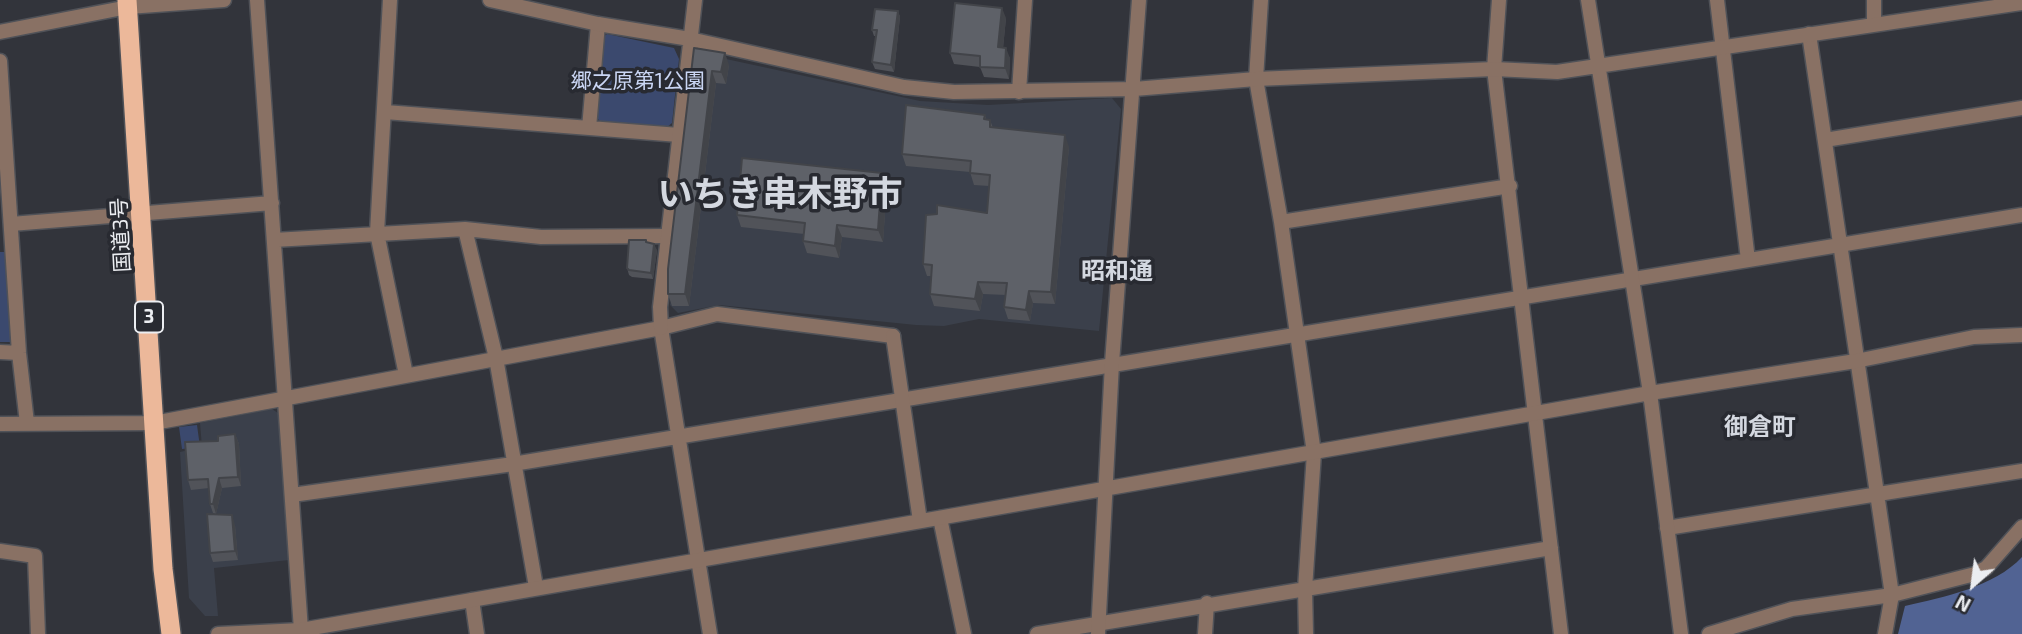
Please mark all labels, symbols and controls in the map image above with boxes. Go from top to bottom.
park label: 郷之原第1公園 [571,68,705,94]
district label: いちき串木野市 [658,173,902,215]
street label: 国道3号 [106,197,136,273]
district label: 昭和通 [1081,257,1153,285]
road number: 3 [135,302,163,332]
district label: 御倉町 [1724,413,1796,441]
north arrow [1938,550,2008,620]
text: N [1951,591,1974,617]

